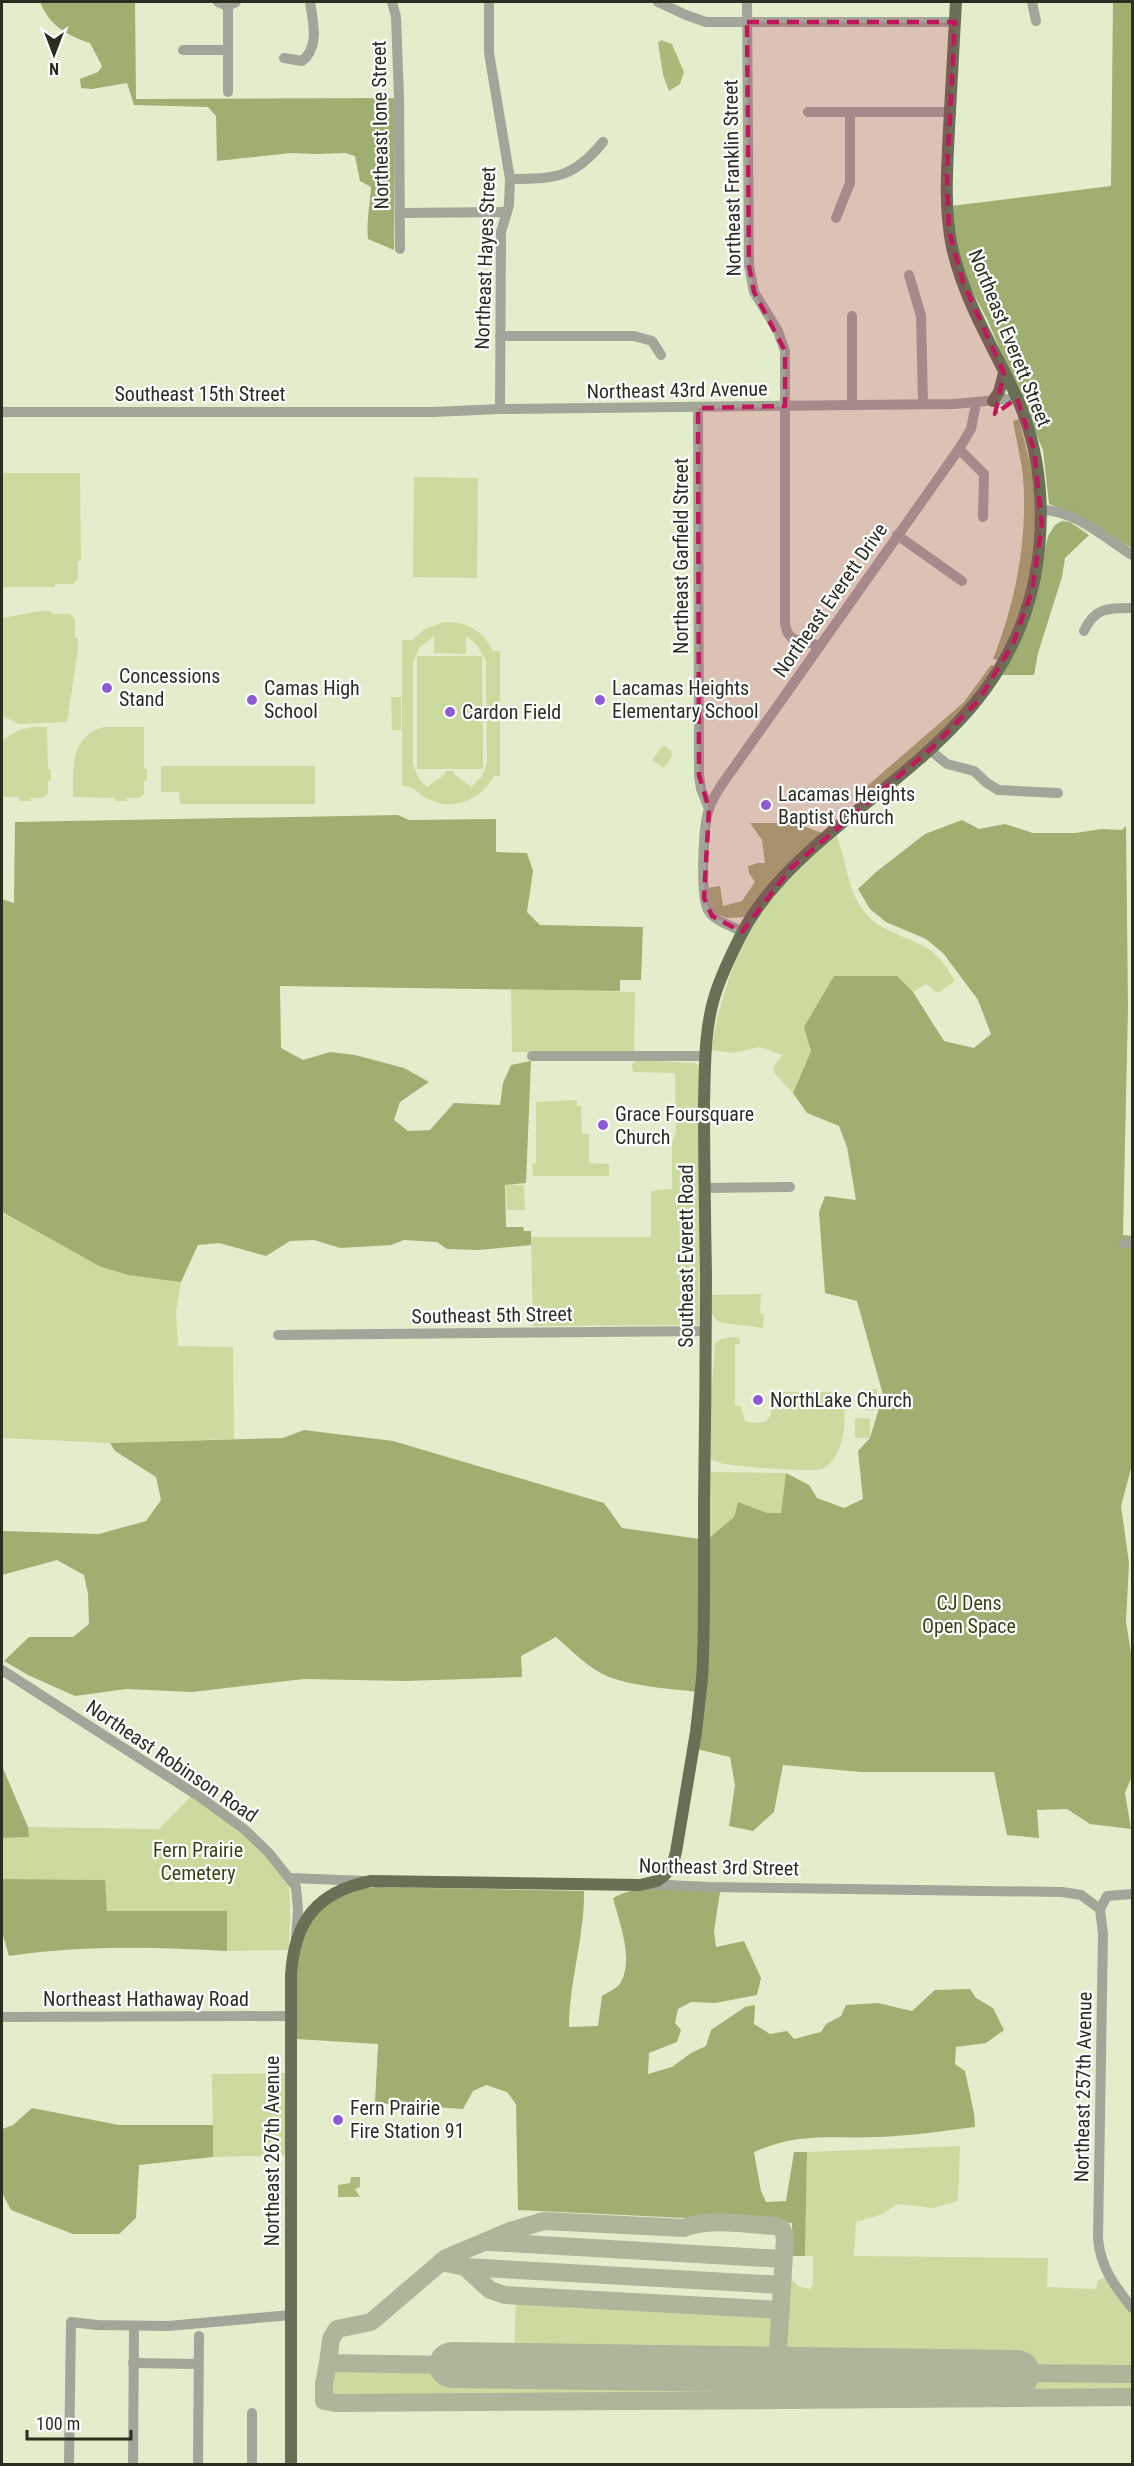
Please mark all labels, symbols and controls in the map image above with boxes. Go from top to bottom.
north arrow [24,24,84,84]
street label: Northeast Ione Street [367,40,393,210]
text: N [49,59,59,78]
street label: Northeast Franklin Street [718,79,746,277]
street label: Northeast Hayes Street [470,166,500,350]
street label: Northeast Everett Street [963,246,1057,430]
street label: Northeast 43rd Avenue [586,376,768,404]
street label: Southeast 15th Street [114,382,286,406]
street label: Northeast Garfield Street [669,458,693,654]
street label: Northeast Everett Drive [768,518,892,682]
place label: Concessions Stand [119,664,220,711]
place label: Camas High School [264,676,360,723]
place label: Lacamas Heights Elementary School [612,676,759,723]
marker: Concessions Stand [100,681,114,695]
marker: Camas High School [245,693,259,707]
marker: Lacamas Heights Elementary School [593,693,607,707]
place label: Cardon Field [462,700,561,724]
marker: Cardon Field [443,705,457,719]
place label: Lacamas Heights Baptist Church [778,782,915,829]
marker: Lacamas Heights Baptist Church [759,798,773,812]
place label: Grace Foursquare Church [615,1102,754,1149]
marker: Grace Foursquare Church [596,1118,610,1132]
street label: Southeast Everett Road [674,1164,698,1348]
street label: Southeast 5th Street [411,1302,573,1328]
place label: NorthLake Church [770,1388,912,1412]
marker: NorthLake Church [751,1393,765,1407]
park label: CJ Dens Open Space [922,1591,1016,1638]
street label: Northeast Robinson Road [82,1695,262,1827]
park label: Fern Prairie Cemetery [153,1838,243,1885]
street label: Northeast 3rd Street [639,1854,799,1880]
street label: Northeast Hathaway Road [43,1987,249,2011]
street label: Northeast 257th Avenue [1069,1992,1097,2182]
street label: Northeast 267th Avenue [260,2056,284,2246]
place label: Fern Prairie Fire Station 91 [350,2096,465,2143]
marker: Fern Prairie Fire Station 91 [331,2113,345,2127]
scale bar [27,2403,130,2441]
text: 100 m [36,2413,80,2434]

